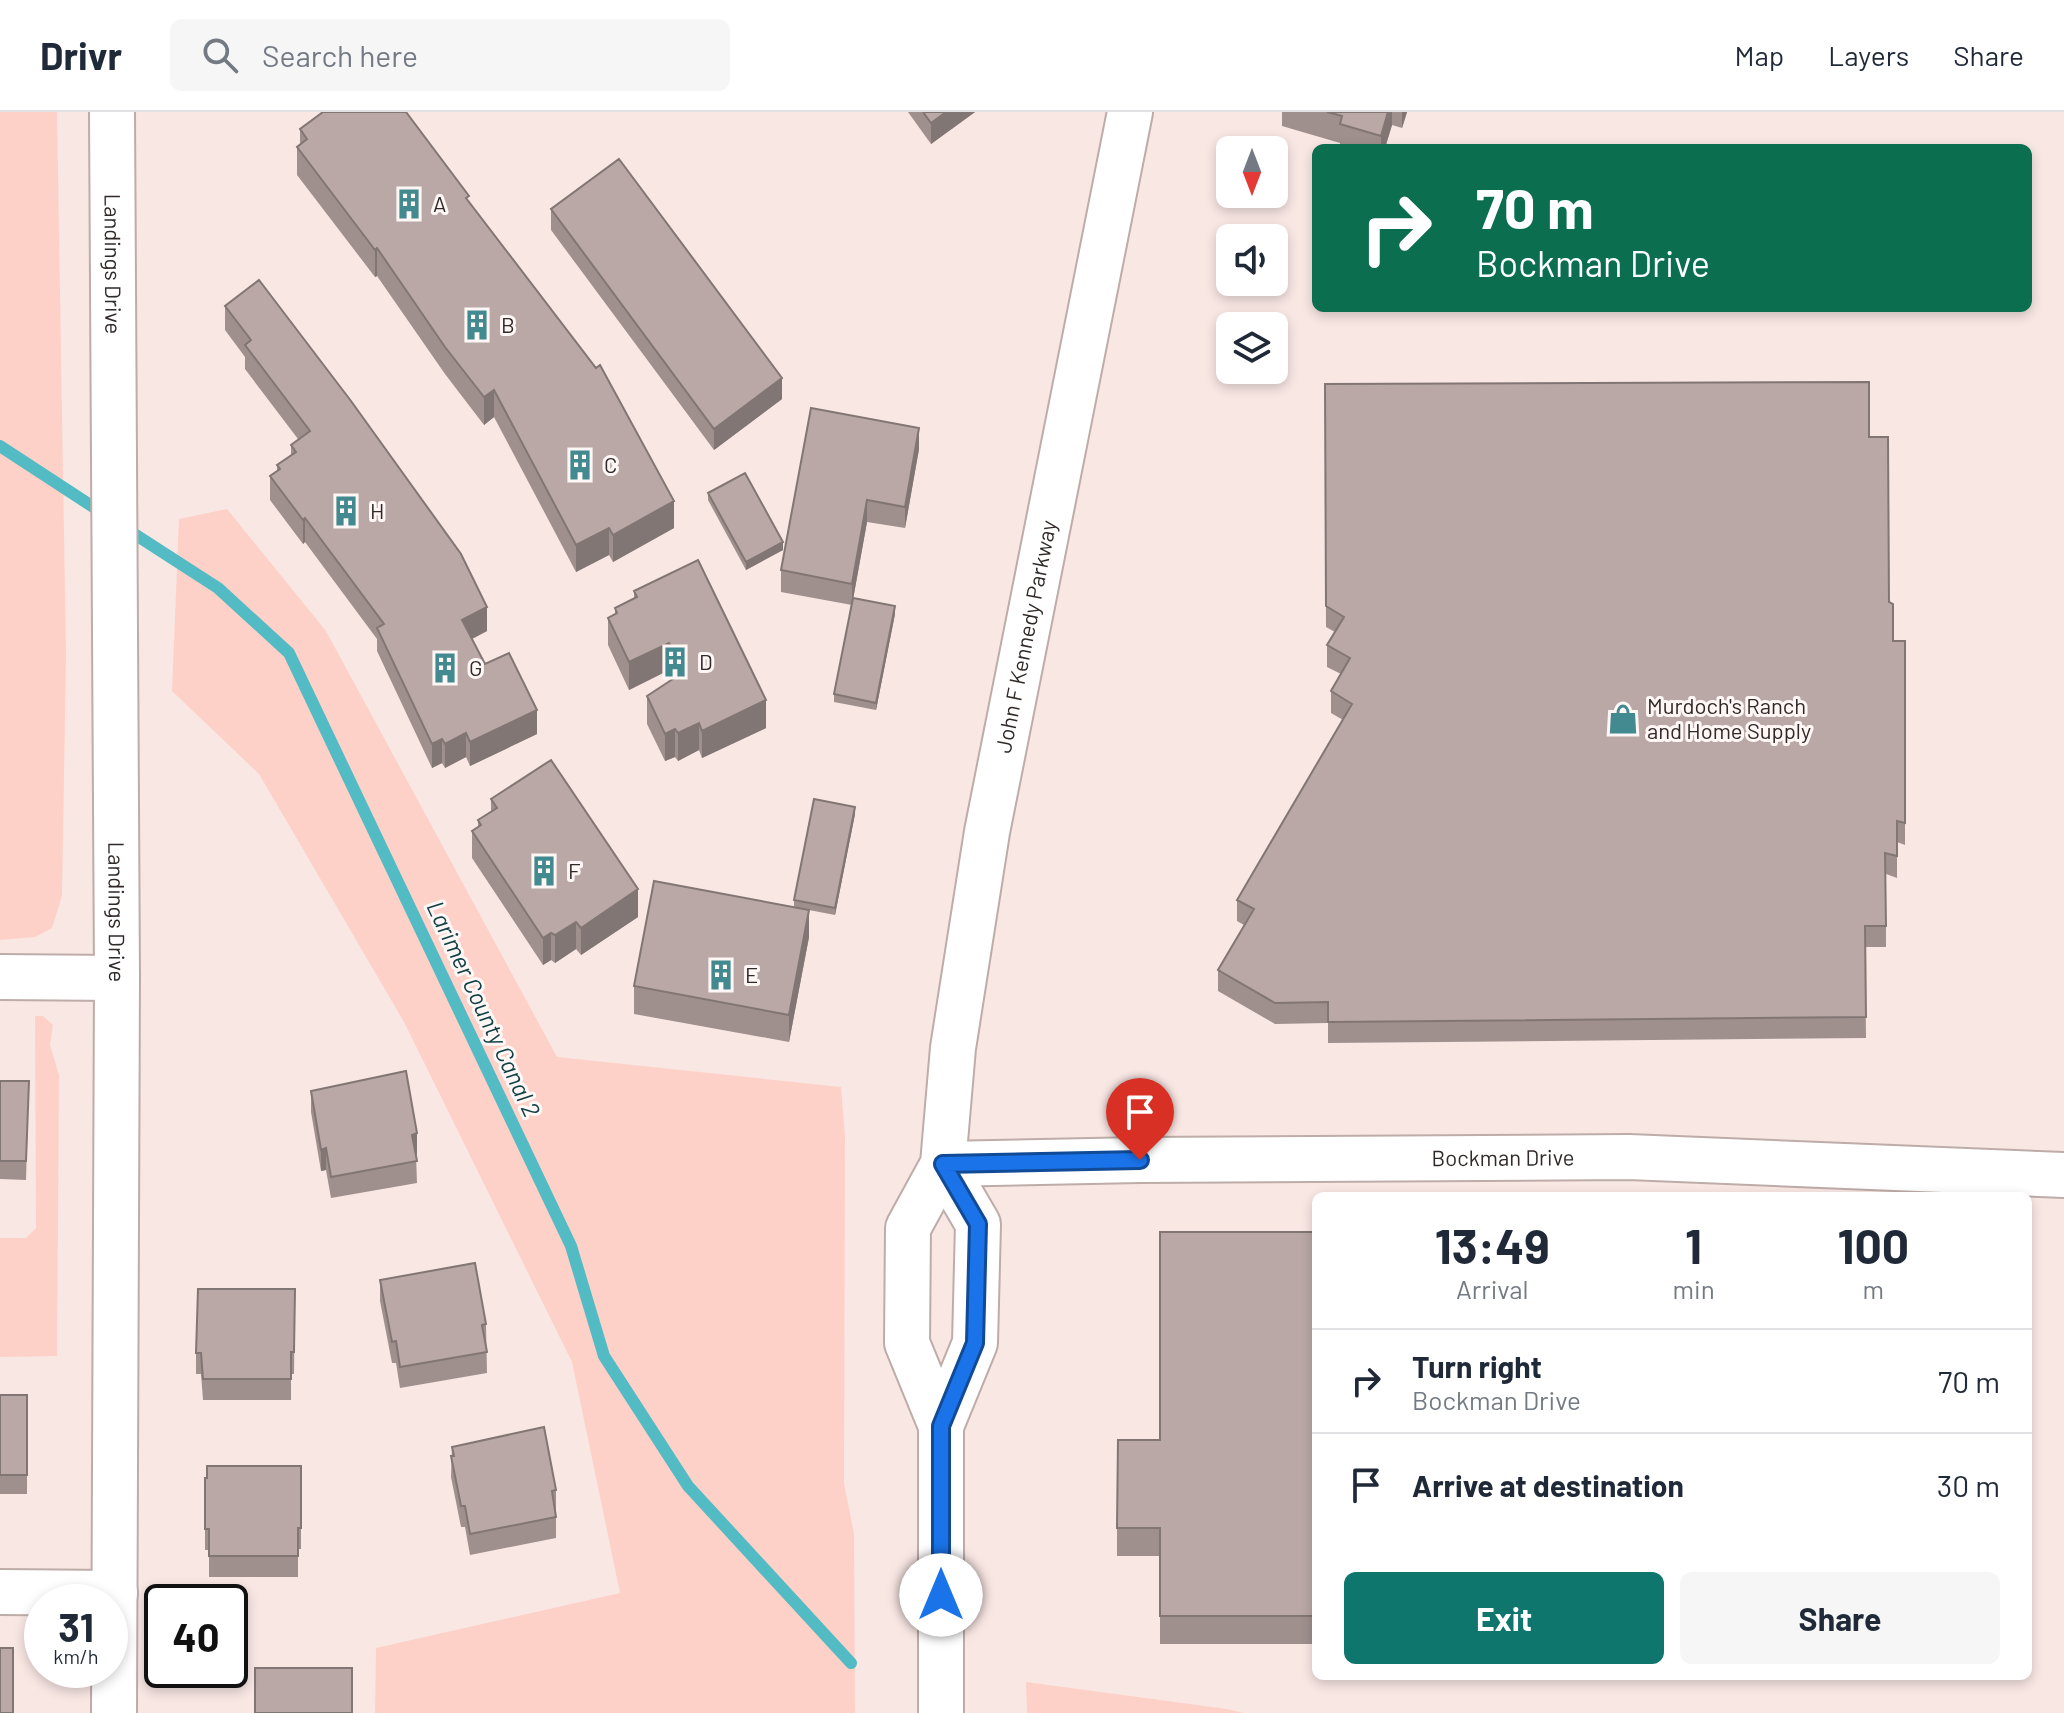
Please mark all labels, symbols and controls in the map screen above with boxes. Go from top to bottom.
search box [170,19,730,91]
text: Drivr [40,32,122,78]
icon: search [198,33,242,77]
text: Search here [262,37,418,73]
text: Map [1734,38,1784,72]
text: Layers [1828,38,1909,72]
text: Share [1953,38,2024,72]
north arrow [1216,136,1288,208]
map controls [1216,136,1288,384]
text: 70 m [1476,173,1594,240]
icon: right [1344,176,1448,280]
building icon: A [392,187,426,221]
place label: A [433,190,446,216]
street label: Landings Drive [100,194,127,334]
button: sound [1216,224,1288,296]
text: Bockman Drive [1476,241,1710,284]
building icon: B [460,308,494,342]
place label: B [501,311,515,337]
button: layers [1216,312,1288,384]
building icon: C [563,448,597,482]
place label: C [604,451,617,477]
building icon: H [329,494,363,528]
place label: H [370,497,384,523]
street label: John F Kennedy Parkway [989,518,1061,755]
building icon: D [658,645,692,679]
place label: D [699,648,713,674]
building icon: G [428,651,462,685]
place label: G [469,654,483,680]
place label: Murdoch's Ranch and Home Supply [1647,692,1811,743]
shop icon: Murdoch's Ranch and Home Supply [1606,702,1640,736]
street label: Landings Drive [104,842,131,982]
building icon: F [527,854,561,888]
place label: F [568,857,581,883]
water label: Larimer County Canal 2 [422,896,547,1121]
building icon: E [704,958,738,992]
place label: E [745,961,758,987]
pin [1106,1078,1174,1160]
icon: arrive [1118,1090,1162,1134]
street label: Bockman Drive [1431,1143,1575,1170]
text: 13:49 [1435,1216,1550,1274]
text: 1 [1685,1216,1702,1274]
text: 100 [1837,1216,1909,1274]
text: Arrival [1456,1273,1529,1304]
text: min [1673,1273,1715,1304]
text: m [1863,1273,1884,1304]
text: Turn right [1412,1348,1542,1384]
icon: right [1344,1359,1388,1403]
text: 70 m [1938,1363,2000,1399]
text: Bockman Drive [1412,1384,1581,1415]
icon: arrive [1344,1463,1388,1507]
text: Arrive at destination [1412,1467,1684,1503]
text: 30 m [1937,1467,2000,1503]
position arrow [899,1553,983,1637]
button: Exit [1344,1572,1664,1664]
button: Share [1680,1572,2000,1664]
speed limit sign: 40 [144,1584,248,1688]
text: 31 [58,1602,94,1650]
text: km/h [53,1644,99,1668]

